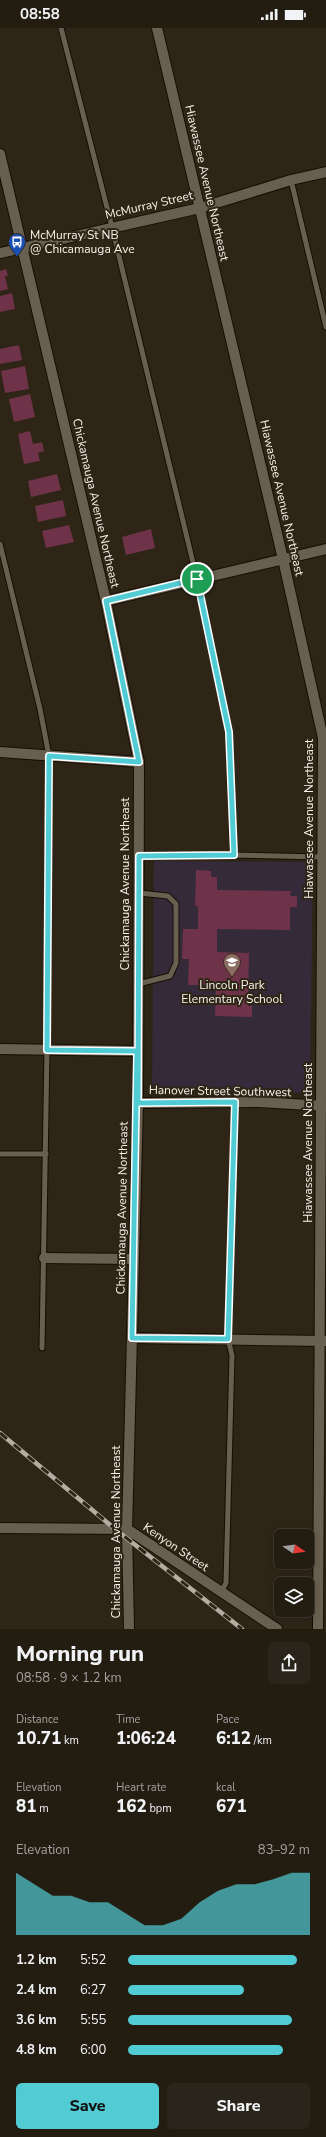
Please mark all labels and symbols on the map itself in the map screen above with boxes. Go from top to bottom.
street label: Hiawassee Avenue Northeast [181,103,233,263]
street label: McMurray Street [104,187,195,223]
place label: McMurray St NB @ Chicamauga Ave [30,227,135,257]
bus stop icon: McMurray St NB @ Chicamauga Ave [7,232,27,257]
street label: Chickamauga Avenue Northeast [69,417,123,590]
street label: Hiawassee Avenue Northeast [256,418,308,578]
pin [180,562,214,596]
street label: Hiawassee Avenue Northeast [301,738,317,899]
street label: Chickamauga Avenue Northeast [117,797,133,971]
school or university icon: Lincoln Park Elementary School [222,952,242,977]
place label: Lincoln Park Elementary School [181,977,283,1007]
street label: Hiawassee Avenue Northeast [300,1062,316,1223]
street label: Hanover Street Southwest [149,1082,292,1100]
street label: Chickamauga Avenue Northeast [112,1121,132,1295]
street label: Chickamauga Avenue Northeast [108,1445,124,1619]
street label: Kenyon Street [140,1519,213,1575]
north arrow [274,1529,314,1569]

